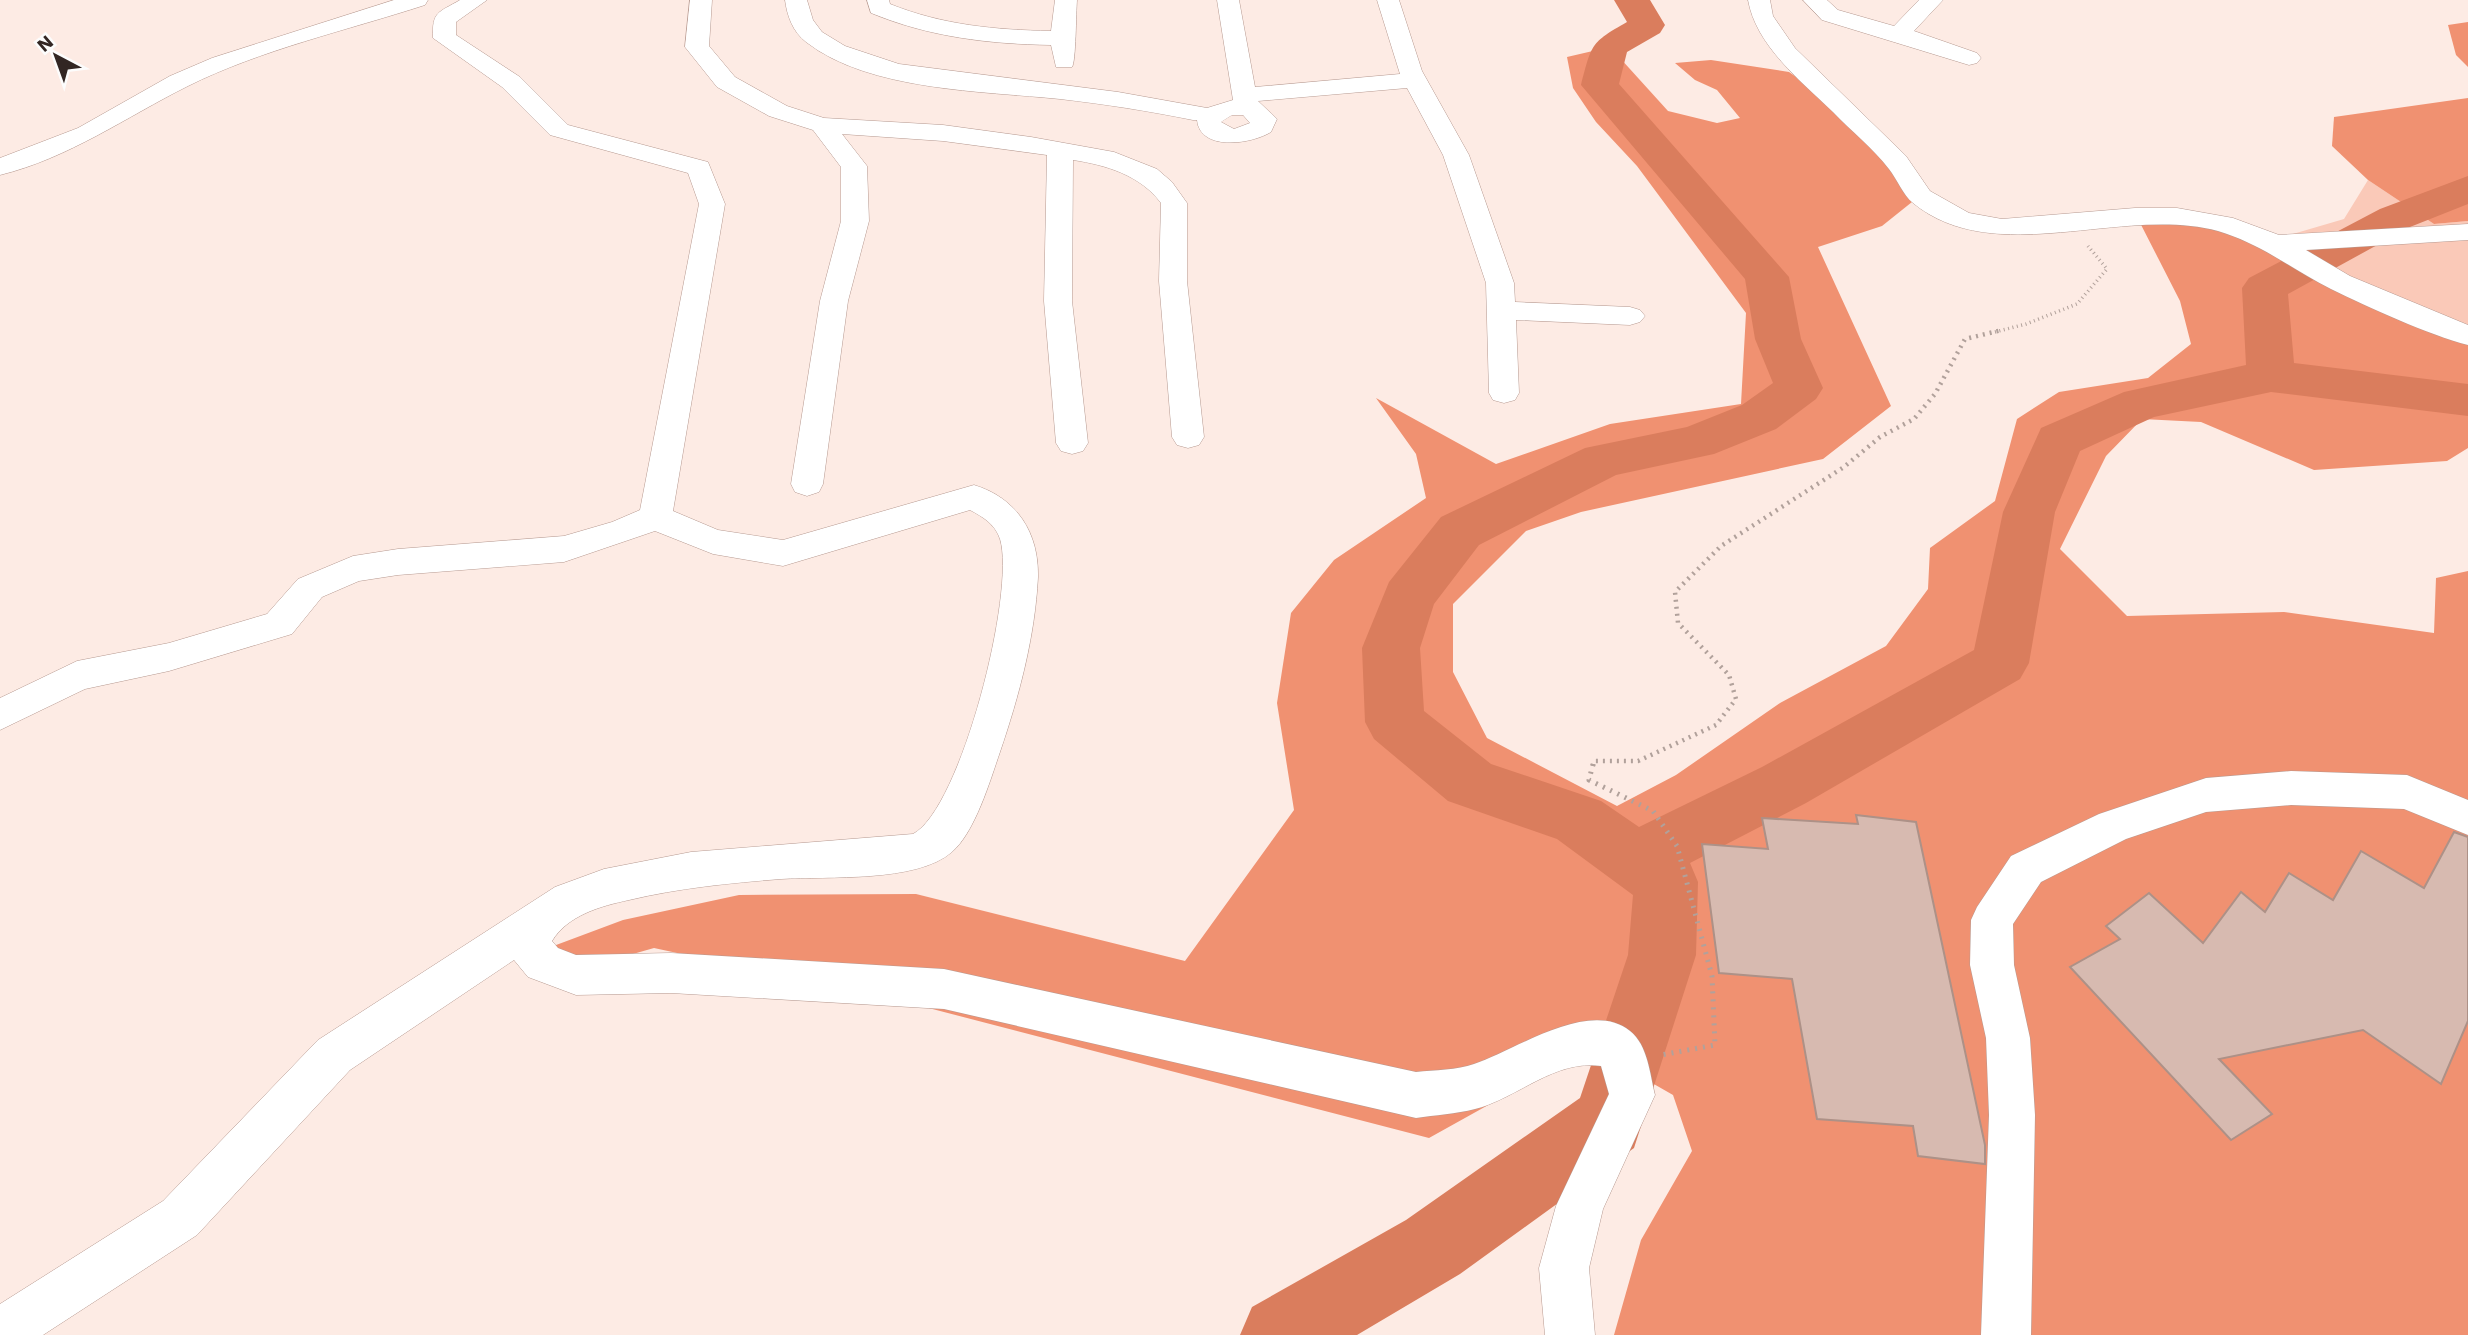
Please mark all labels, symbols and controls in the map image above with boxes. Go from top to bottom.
north arrow [21,21,91,91]
text: N [32,30,58,57]

